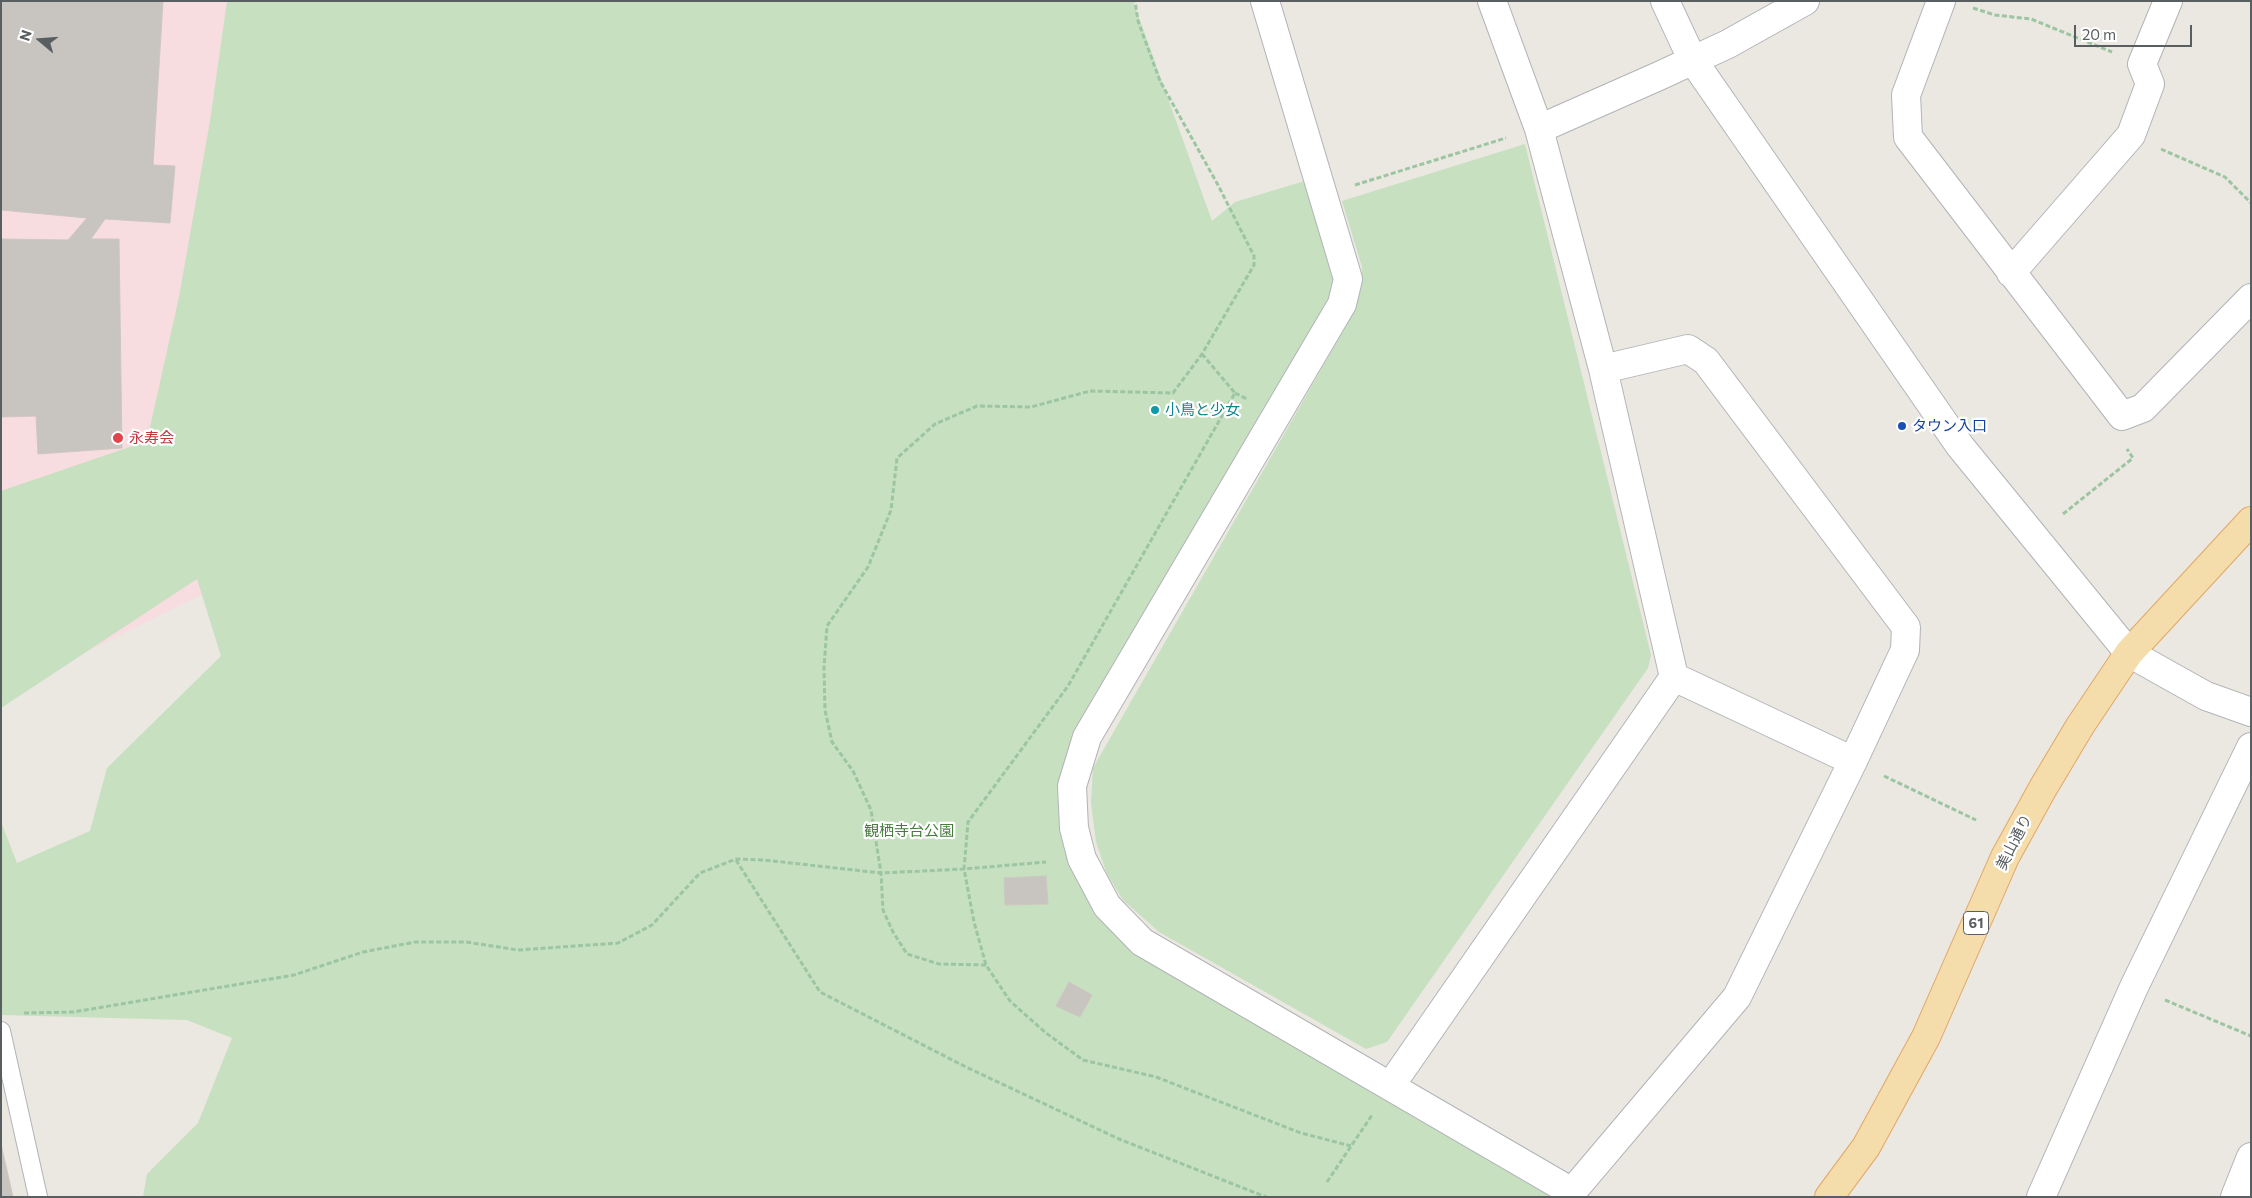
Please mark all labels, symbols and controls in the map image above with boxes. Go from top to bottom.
north arrow [15,15,65,65]
scale bar [2077,15,2194,47]
text: 20 m [2082,25,2116,43]
text: N [16,28,35,43]
place label: 小鳥と少女 [1165,401,1240,419]
marker: 小鳥と少女 [1149,404,1161,416]
place label: タウン入口 [1912,417,1987,435]
marker: タウン入口 [1896,420,1908,432]
place label: 永寿会 [129,429,174,447]
marker: 永寿会 [111,431,125,445]
street label: 美山通り [1992,811,2036,873]
park label: 観栖寺台公園 [864,822,954,840]
road number: 61 [1964,911,1988,934]

